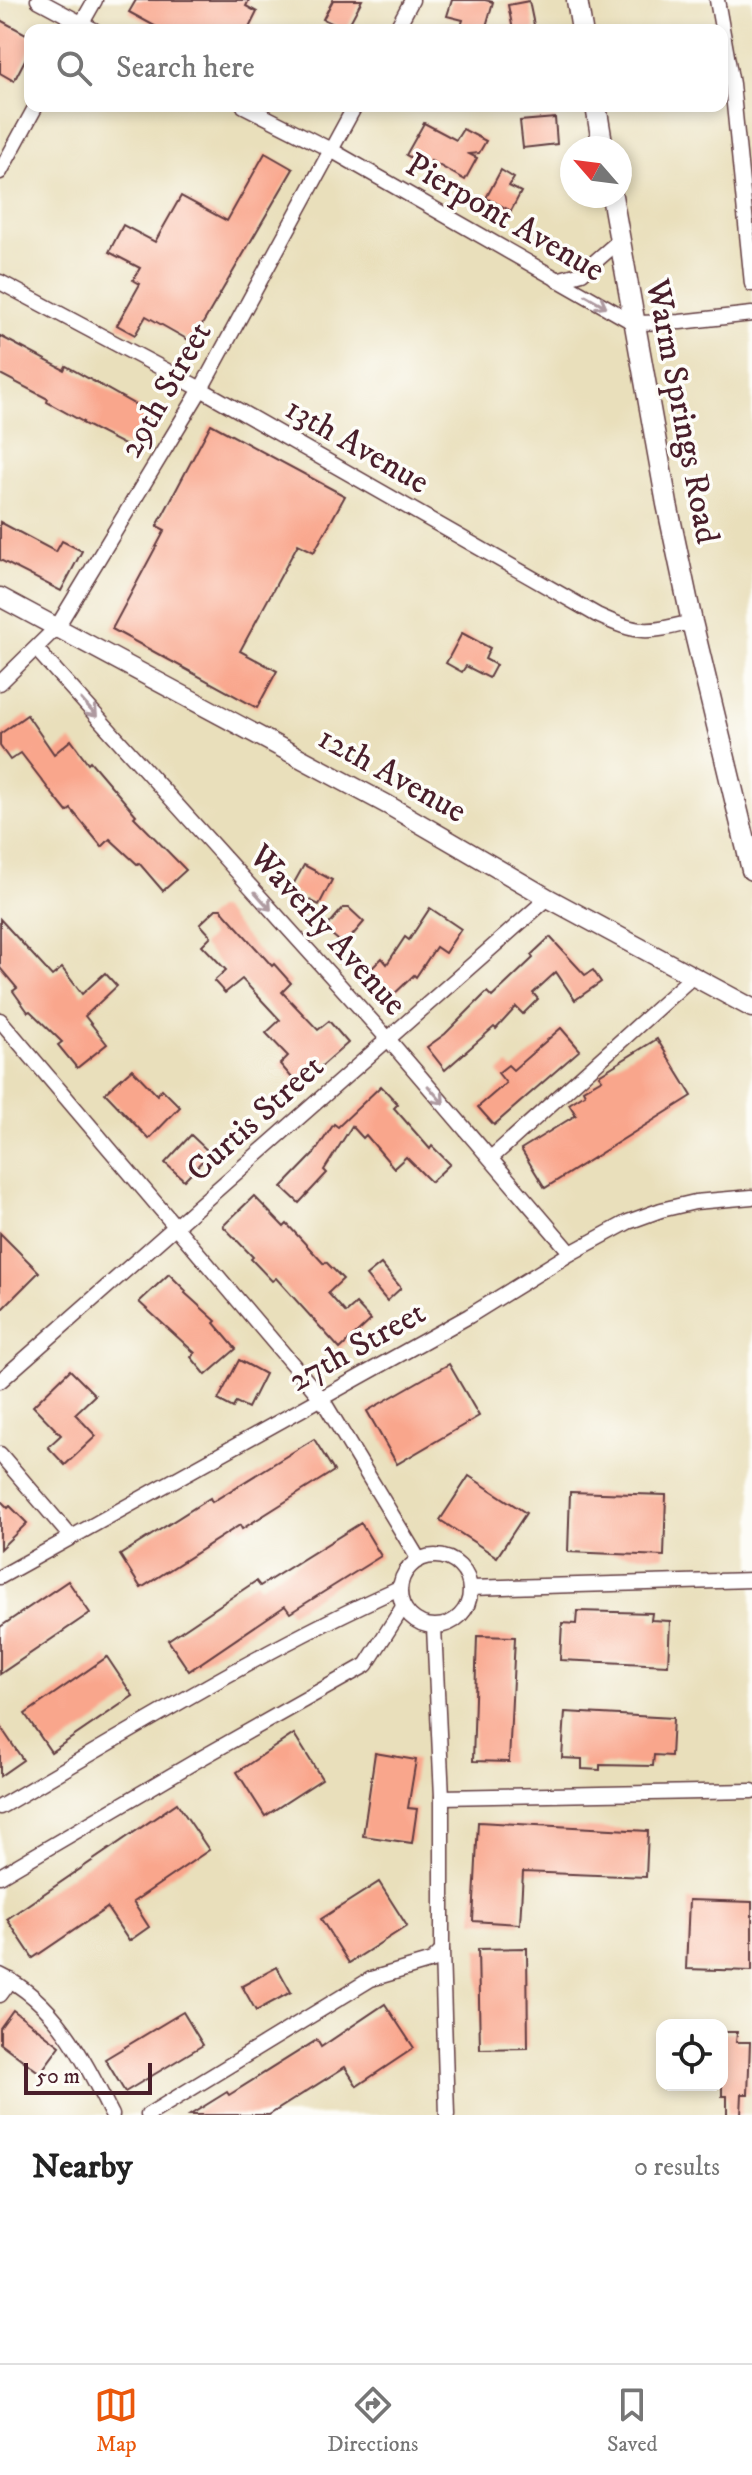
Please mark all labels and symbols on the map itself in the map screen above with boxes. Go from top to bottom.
north arrow [560,136,632,208]
street label: Pierpont Avenue [398,144,612,292]
street label: Warm Springs Road [636,275,728,547]
one-way arrow [584,293,607,309]
street label: 29th Street [110,314,221,465]
street label: 13th Avenue [278,388,436,504]
one-way arrow [79,697,97,717]
street label: 12th Avenue [310,717,474,833]
street label: Waverly Avenue [239,835,415,1025]
one-way arrow [254,890,272,910]
street label: Curtis Street [178,1046,333,1191]
one-way arrow [427,1084,445,1104]
street label: 27th Street [281,1292,433,1402]
scale bar [24,2059,152,2095]

